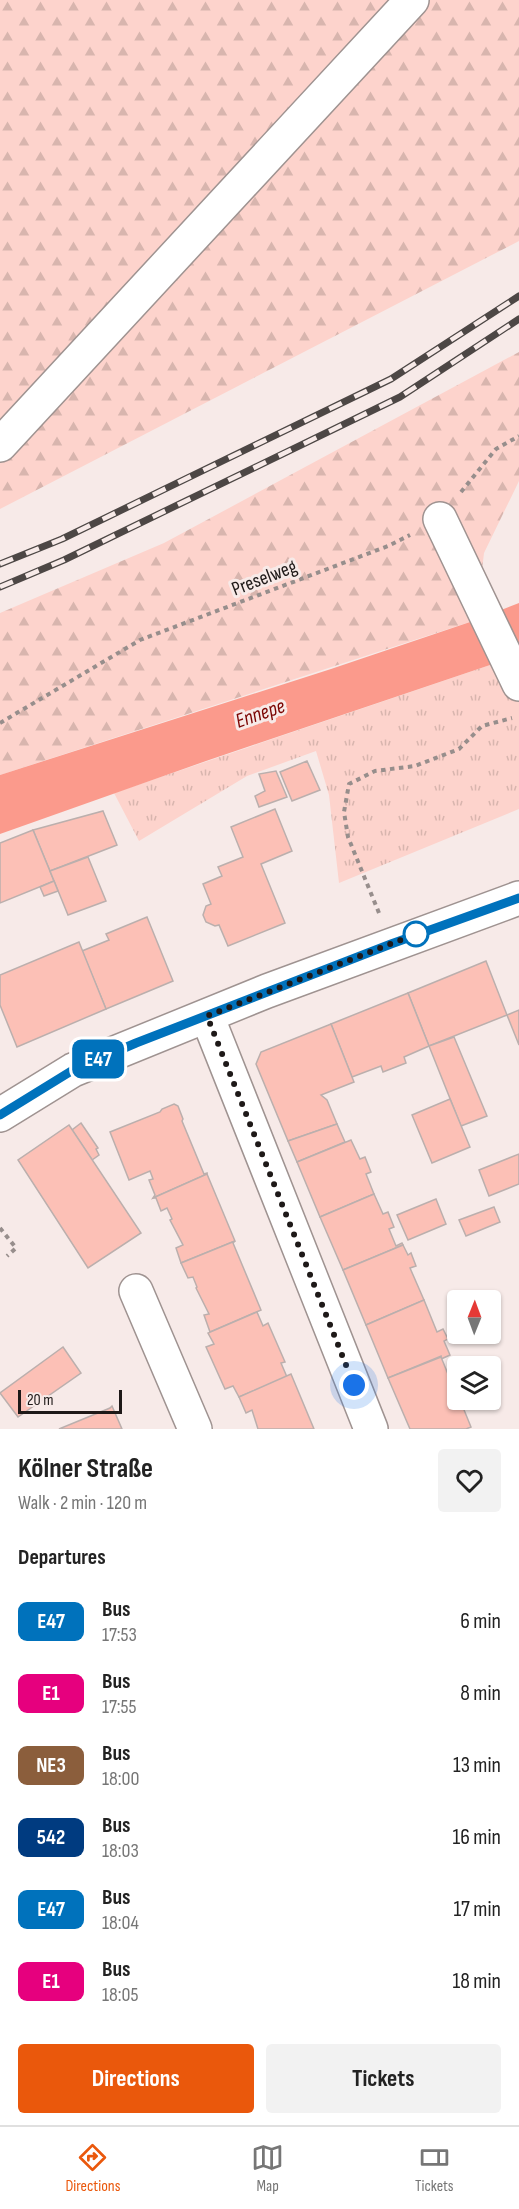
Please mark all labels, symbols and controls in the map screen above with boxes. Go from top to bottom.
street label: Preselweg [228,555,300,601]
water label: Ennepe [232,693,288,734]
unlabelled marker [403,921,429,947]
line badge: E47 [63,1040,132,1078]
text: E47 [84,1047,112,1072]
north arrow [447,1290,501,1344]
map controls [447,1290,501,1410]
button: layers [447,1356,501,1410]
your location [339,1370,369,1400]
scale bar [18,1387,122,1414]
text: 20 m [27,1391,54,1410]
button: heart [438,1449,501,1512]
text: Kölner Straße [18,1452,153,1485]
text: Walk · 2 min · 120 m [18,1491,147,1515]
text: Departures [18,1544,106,1571]
text: Bus [102,1596,131,1623]
text: 6 min [460,1608,501,1635]
text: E47 [37,1609,65,1634]
text: 17:53 [102,1623,137,1647]
text: Bus [102,1668,131,1695]
text: 8 min [460,1680,501,1707]
text: E1 [42,1681,60,1706]
text: 17:55 [102,1695,137,1719]
text: Bus [102,1740,131,1767]
text: 13 min [453,1752,501,1779]
text: NE3 [36,1753,66,1778]
text: 18:00 [102,1767,139,1791]
text: Bus [102,1812,131,1839]
text: 16 min [453,1824,501,1851]
text: 542 [37,1825,65,1850]
text: 18:03 [102,1839,139,1863]
text: Bus [102,1884,131,1911]
text: 17 min [453,1896,501,1923]
text: E47 [37,1897,65,1922]
text: 18:04 [102,1911,139,1935]
text: Bus [102,1956,131,1983]
text: 18 min [453,1968,501,1995]
text: E1 [42,1969,60,1994]
text: 18:05 [102,1983,138,2007]
button: Directions [18,2044,254,2113]
button: Tickets [266,2044,501,2113]
tab: Directions [65,2141,120,2196]
tab: Map [251,2141,284,2196]
tab: Tickets [415,2141,454,2196]

